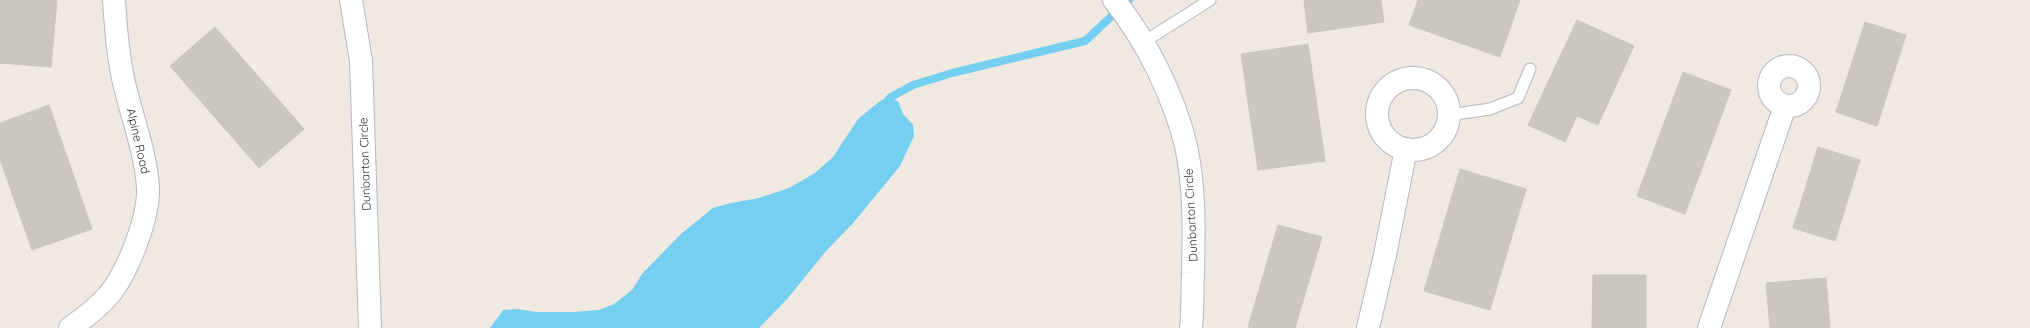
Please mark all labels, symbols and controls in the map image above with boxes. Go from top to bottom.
street label: Alpine Road [124,106,153,175]
street label: Dunbarton Circle [355,117,374,211]
street label: Dunbarton Circle [1181,168,1200,262]

